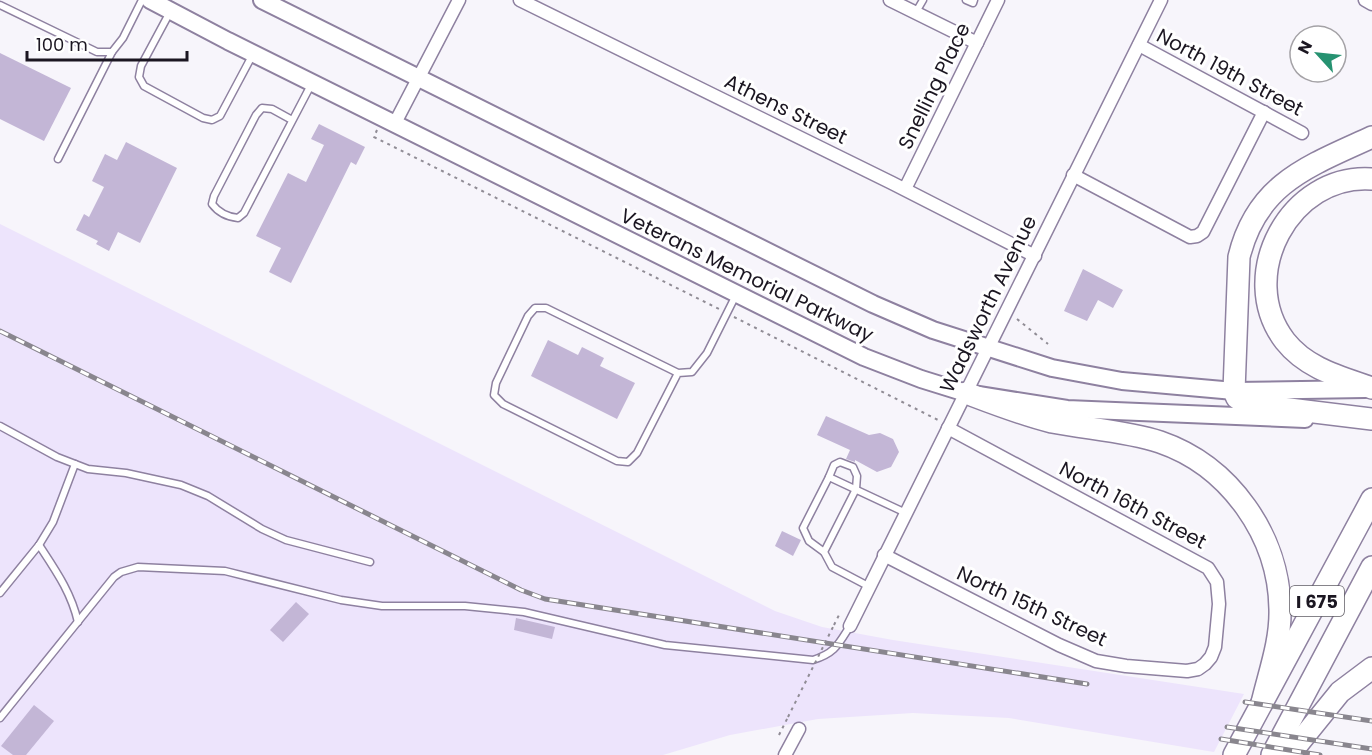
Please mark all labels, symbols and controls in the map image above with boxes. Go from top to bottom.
street label: Snelling Place [891,18,977,154]
street label: North 19th Street [1153,23,1307,121]
scale bar [27,24,188,62]
north arrow [1288,24,1348,84]
text: 100 m [36,32,88,57]
street label: Athens Street [720,67,852,151]
street label: Veterans Memorial Parkway [616,201,878,349]
street label: Wadsworth Avenue [933,211,1043,397]
street label: North 16th Street [1055,454,1211,556]
street label: North 15th Street [952,559,1112,653]
road number: I 675 [1290,586,1344,616]

